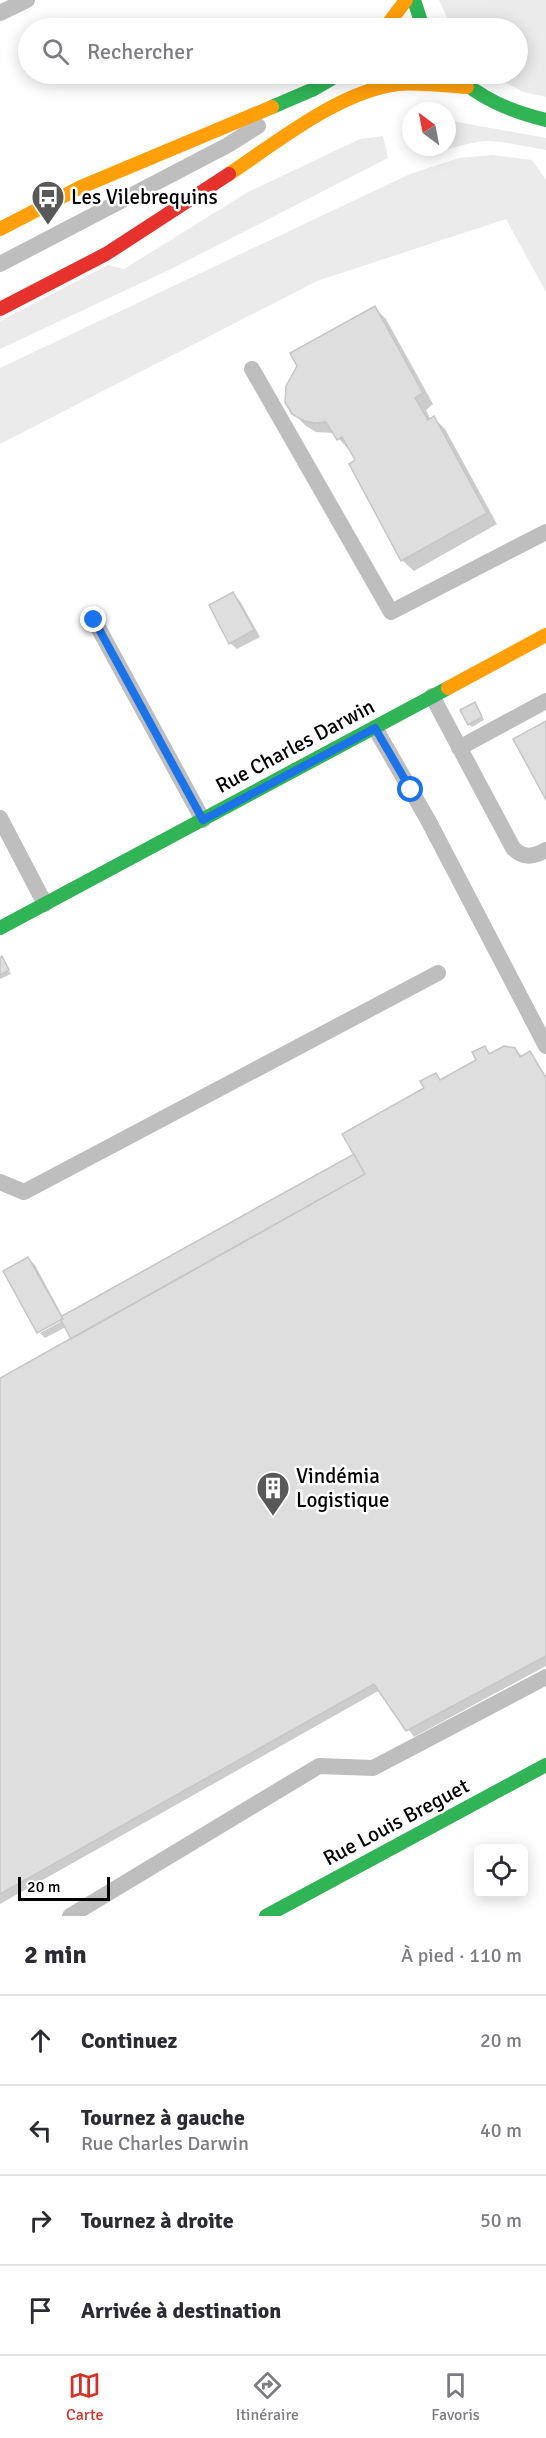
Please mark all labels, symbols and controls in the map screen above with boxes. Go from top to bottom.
search box [18,18,528,84]
icon: search [39,35,72,68]
text: Rechercher [87,38,193,65]
north arrow [402,102,456,156]
bus stop icon: Les Vilebrequins [30,179,66,226]
place label: Les Vilebrequins [71,184,218,210]
route end [80,606,106,632]
street label: Rue Charles Darwin [211,693,379,799]
route start [397,776,423,802]
place label: Vindémia Logistique [296,1463,390,1513]
building icon: Vindémia Logistique [255,1470,291,1517]
street label: Rue Louis Breguet [319,1773,473,1871]
map controls [474,1844,528,1898]
button: locate [474,1844,528,1898]
scale bar [18,1874,110,1902]
text: 20 m [27,1877,61,1897]
text: 2 min [24,1939,87,1971]
text: À pied · 110 m [401,1943,522,1968]
icon: ahead [24,2024,57,2057]
text: Continuez [81,2027,177,2054]
text: 20 m [480,2028,522,2053]
text: Tournez à gauche [81,2104,245,2131]
icon: left [24,2114,57,2147]
text: 40 m [480,2118,522,2143]
text: Rue Charles Darwin [81,2131,249,2156]
icon: right [24,2204,57,2237]
text: Tournez à droite [81,2207,234,2234]
text: 50 m [480,2208,522,2233]
icon: arrive [24,2294,57,2327]
text: Arrivée à destination [81,2297,281,2324]
tab: Carte [66,2369,103,2425]
tab: Itinéraire [236,2369,299,2425]
tab: Favoris [431,2369,480,2425]

